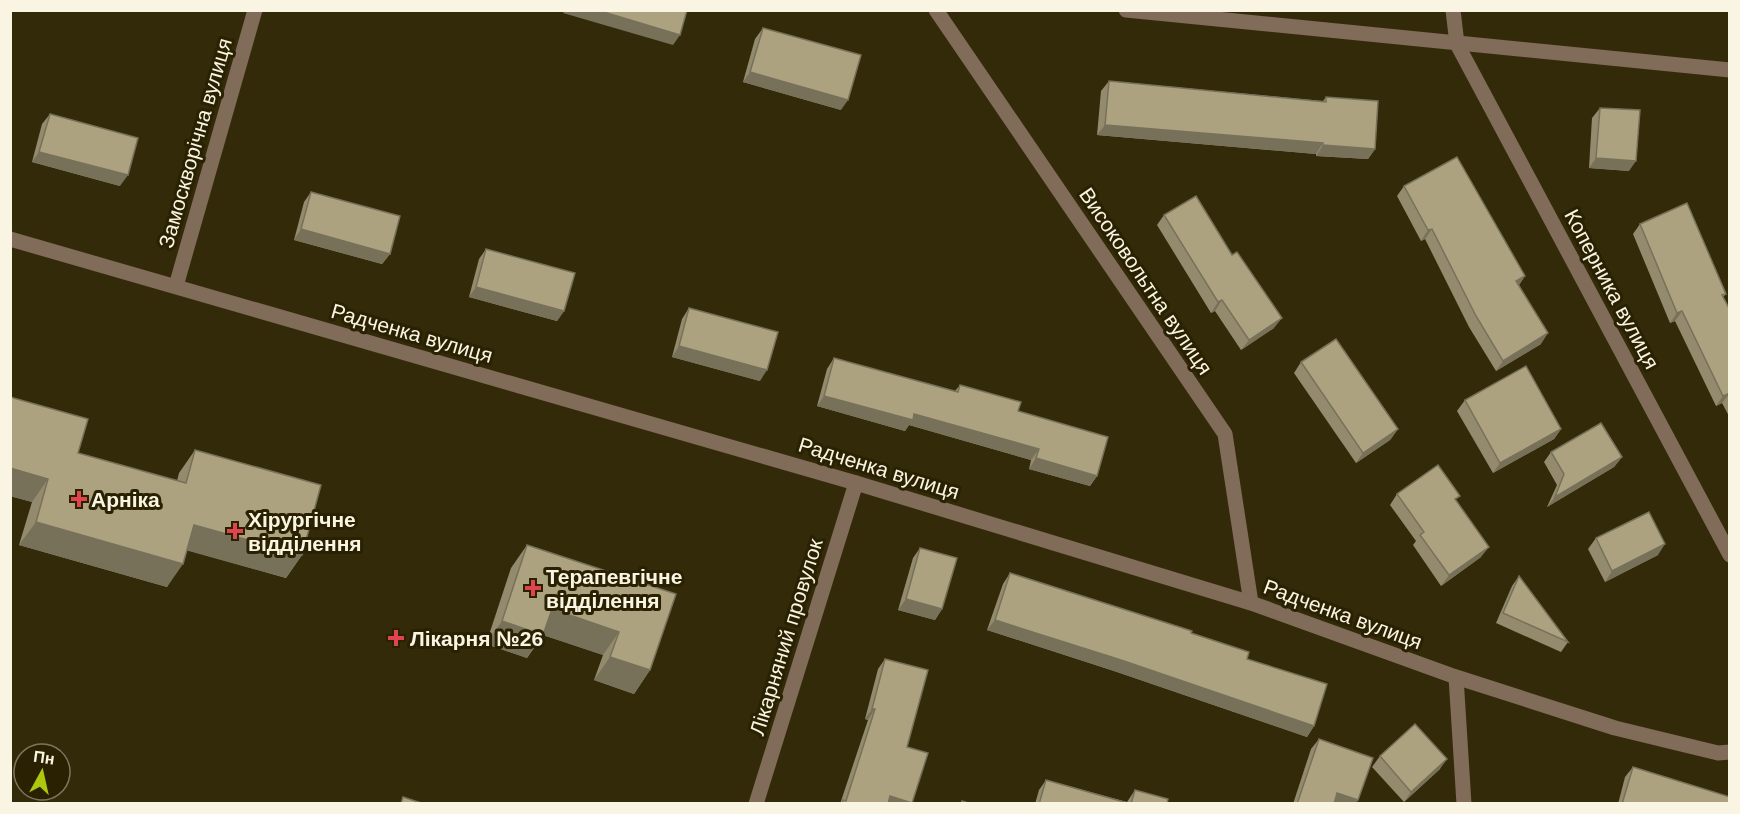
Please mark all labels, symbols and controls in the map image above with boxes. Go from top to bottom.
street label: Замоскворічна вулиця [154,35,236,251]
street label: Високовольтна вулиця [1075,183,1217,379]
street label: Коперника вулиця [1560,205,1664,373]
street label: Радченка вулиця [329,299,495,367]
street label: Радченка вулиця [796,433,962,503]
place label: Арніка [91,488,160,511]
marker: Арніка [72,492,86,506]
place label: Хірургічне відділення [248,508,362,555]
marker: Хірургічне відділення [226,522,244,540]
street label: Лікарняний провулок [745,535,827,738]
place label: Терапевгічне відділення [546,565,682,612]
street label: Радченка вулиця [1261,575,1425,653]
marker: Терапевгічне відділення [524,579,542,597]
place label: Лікарня №26 [410,627,543,650]
marker: Лікарня №26 [387,629,405,647]
north arrow [12,742,72,802]
text: Пн [32,748,56,768]

